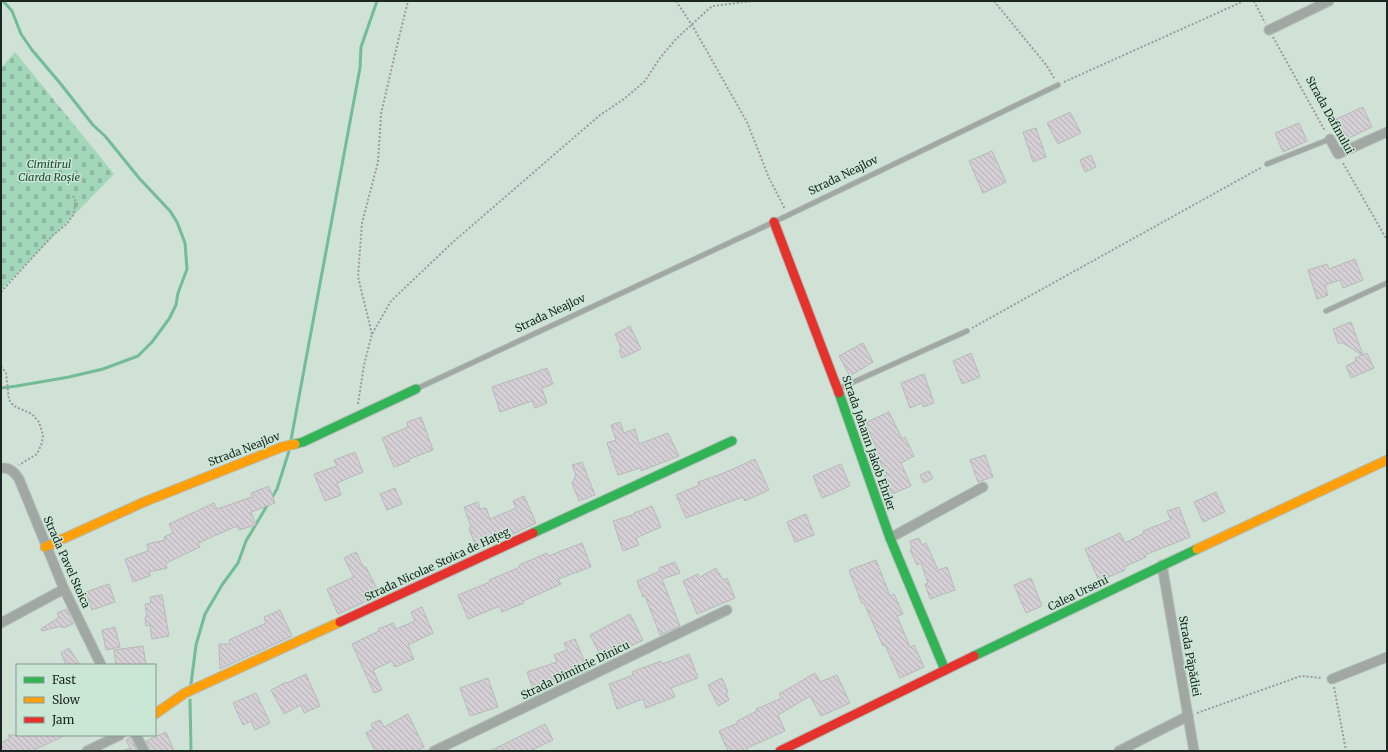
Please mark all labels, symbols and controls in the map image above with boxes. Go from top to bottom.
street label: Strada Dafinului [1303,74,1357,157]
street label: Strada Neajlov [806,152,881,198]
park label: Cimitirul Ciarda Roșie [18,157,80,184]
street label: Strada Neajlov [513,290,588,335]
street label: Strada Johann Jakob Ehrler [839,374,899,513]
street label: Strada Neajlov [206,429,283,469]
street label: Strada Pavel Stoica [40,514,94,610]
street label: Strada Nicolae Stoica de Hațeg [362,524,512,604]
street label: Calea Urseni [1045,572,1111,614]
street label: Strada Păpădiei [1176,614,1204,698]
street label: Strada Dimitrie Dinicu [518,638,632,702]
legend [16,664,156,736]
text: Fast [52,672,76,687]
text: Slow [52,692,81,707]
text: Jam [51,712,75,727]

